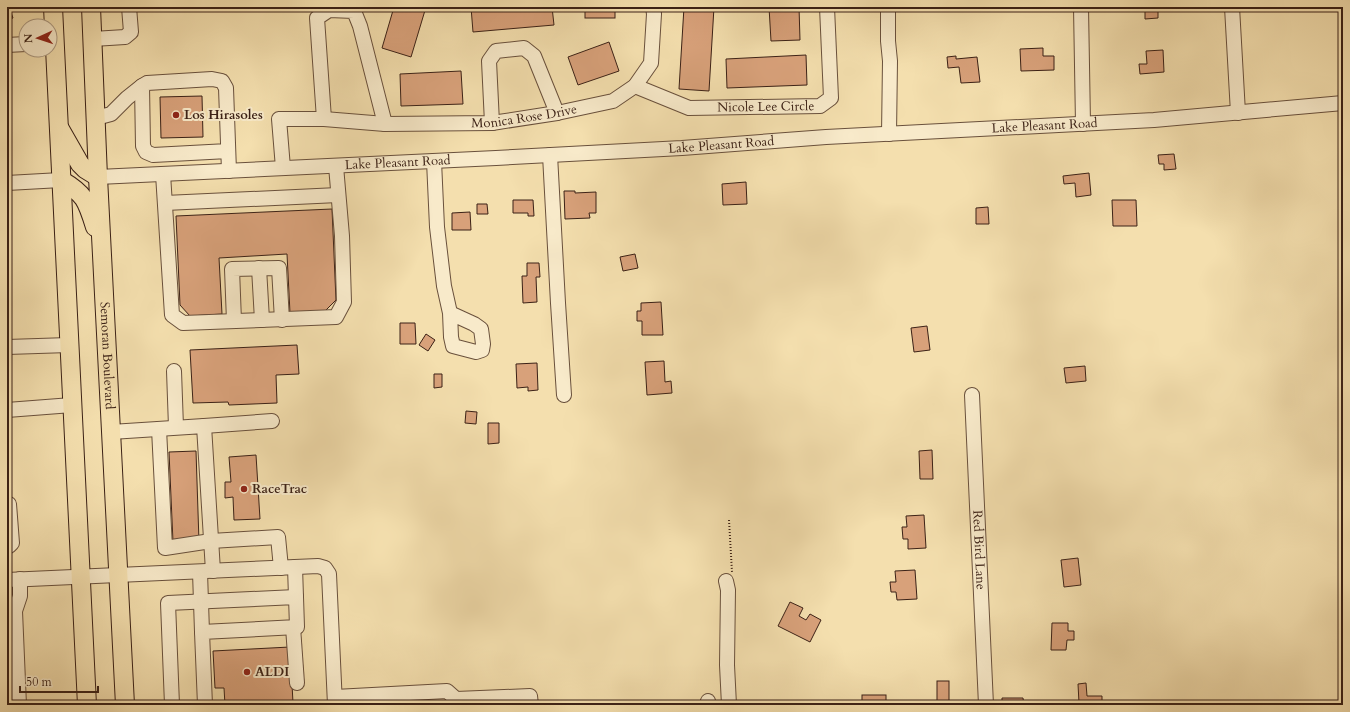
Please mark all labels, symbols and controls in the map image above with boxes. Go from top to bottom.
north arrow [18,18,58,58]
text: N [21,33,36,44]
street label: Nicole Lee Circle [717,97,814,117]
street label: Monica Rose Drive [471,100,579,132]
place label: Los Hirasoles [184,106,263,124]
marker: Los Hirasoles [171,110,181,120]
street label: Lake Pleasant Road [991,114,1098,137]
street label: Lake Pleasant Road [668,132,775,158]
street label: Lake Pleasant Road [344,151,451,174]
street label: Semoran Boulevard [95,301,119,410]
place label: RaceTrac [252,480,307,498]
marker: RaceTrac [239,484,249,494]
street label: Red Bird Lane [968,510,990,590]
place label: ALDI [255,663,289,681]
marker: ALDI [242,667,252,677]
scale bar [20,668,98,694]
text: 50 m [26,674,53,690]

